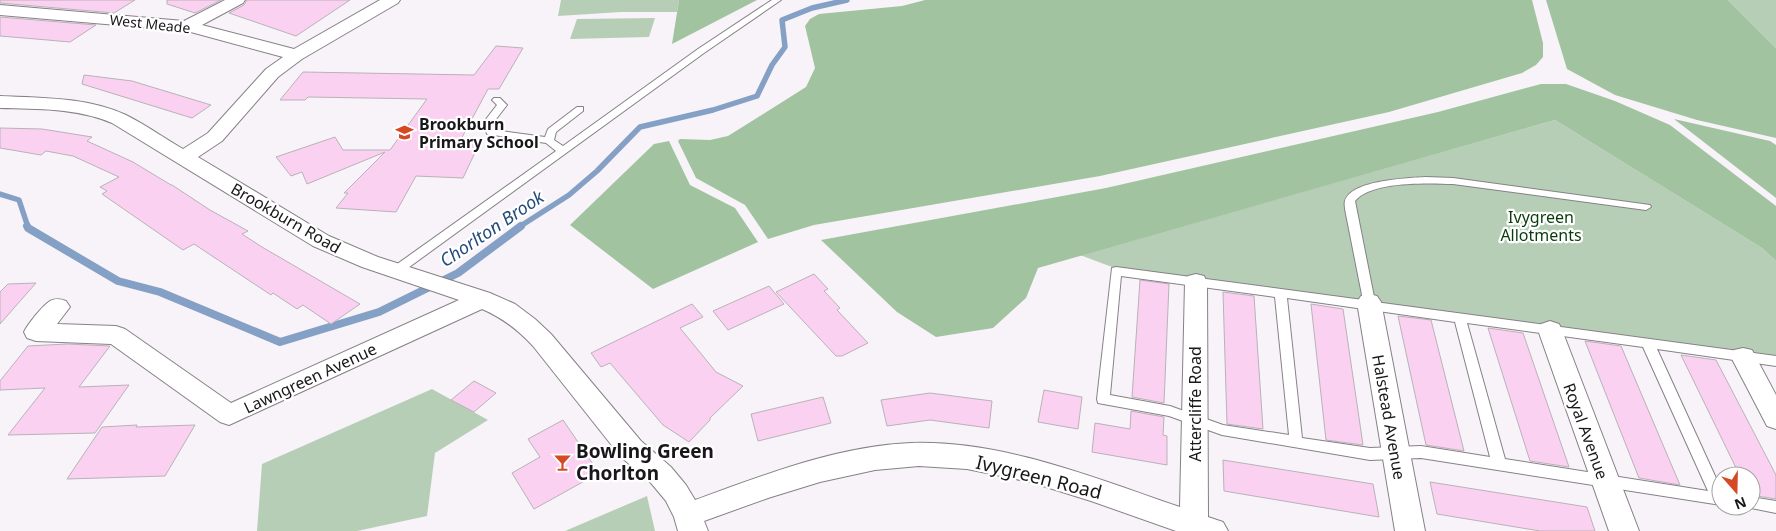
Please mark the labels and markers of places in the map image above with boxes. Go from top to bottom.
place label: Brookburn Primary School [419,113,539,153]
school or university icon: Brookburn Primary School [395,123,415,143]
place label: Bowling Green Chorlton [576,438,714,486]
bar icon: Bowling Green Chorlton [552,452,572,472]

